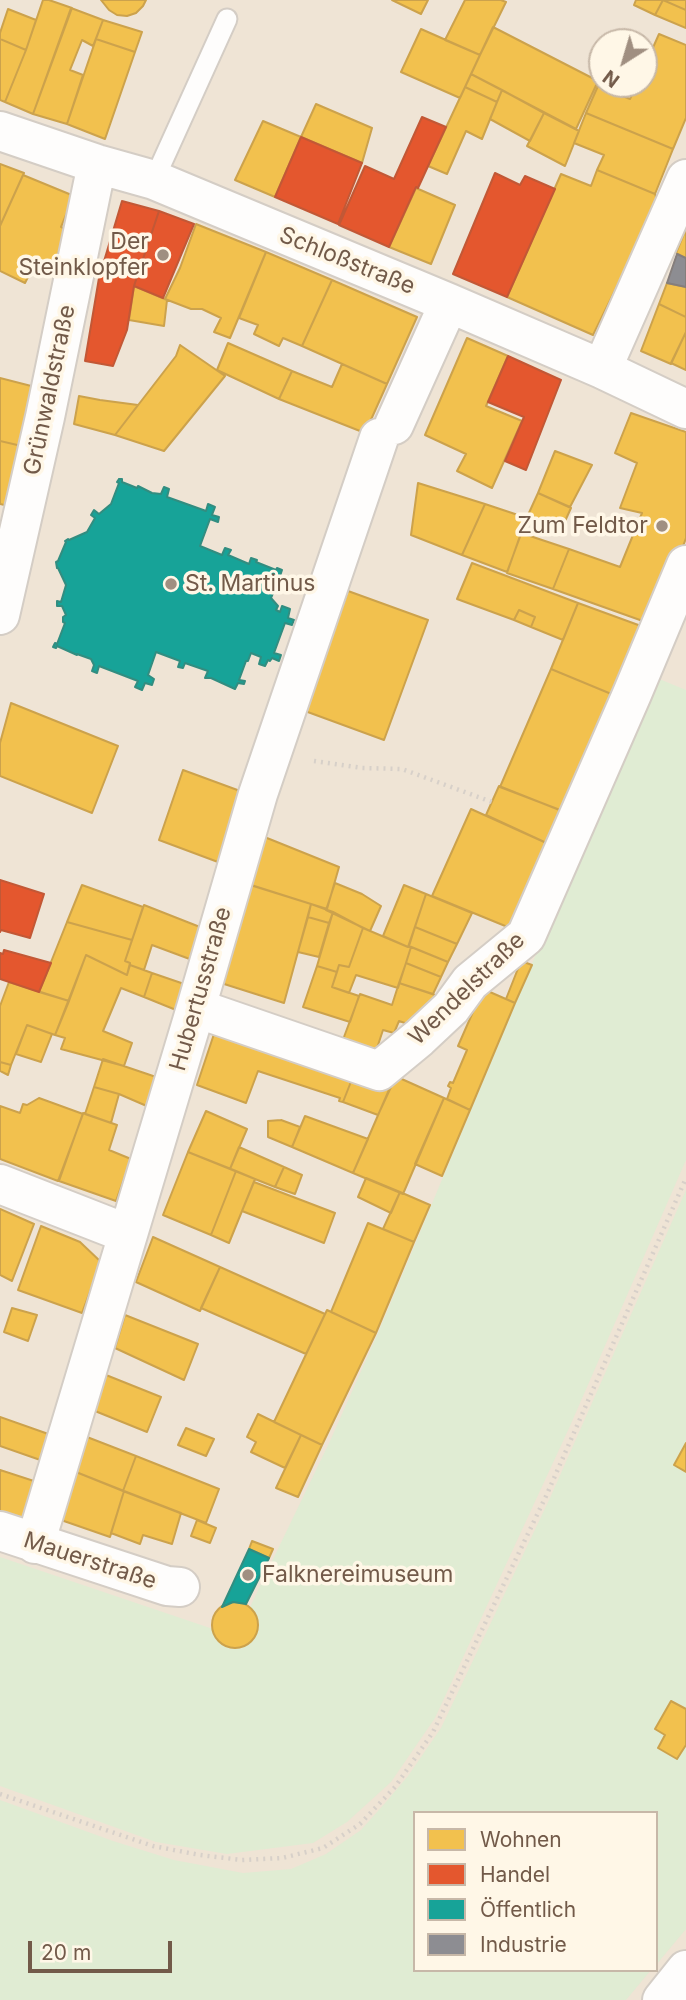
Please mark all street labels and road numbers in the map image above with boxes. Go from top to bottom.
street label: Schloßstraße [275,221,419,301]
street label: Grünwaldstraße [18,302,82,478]
street label: Hubertusstraße [164,904,238,1074]
street label: Wendelstraße [403,927,531,1051]
street label: Mauerstraße [20,1527,160,1595]

